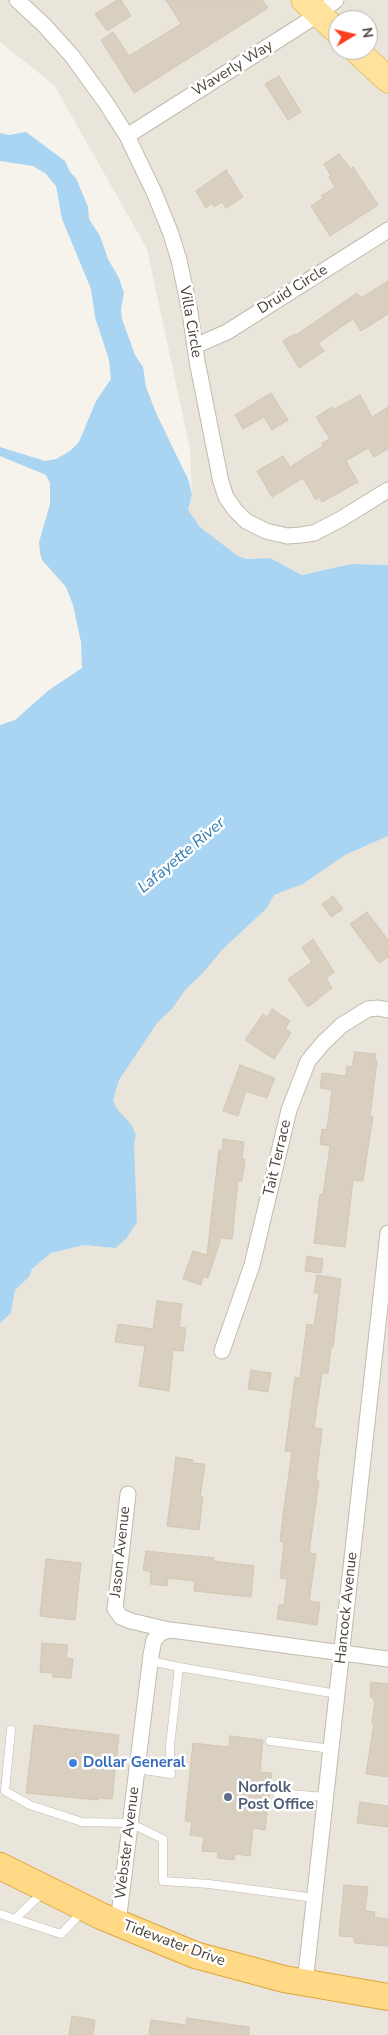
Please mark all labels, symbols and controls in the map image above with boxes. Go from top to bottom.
north arrow [328,10,378,60]
text: N [357,26,378,39]
street label: Waverly Way [189,37,277,101]
street label: Druid Circle [255,261,331,319]
street label: Villa Circle [175,285,205,359]
water label: Lafayette River [135,814,229,898]
street label: Tait Terrace [260,1118,296,1198]
street label: Jason Avenue [107,1505,135,1599]
street label: Hancock Avenue [332,1551,362,1665]
place label: Dollar General [83,1754,186,1772]
marker: Dollar General [67,1757,79,1769]
place label: Norfolk Post Office [238,1779,314,1814]
street label: Webster Avenue [112,1786,144,1900]
marker: Norfolk Post Office [222,1791,234,1803]
street label: Tidewater Drive [120,1917,228,1971]

